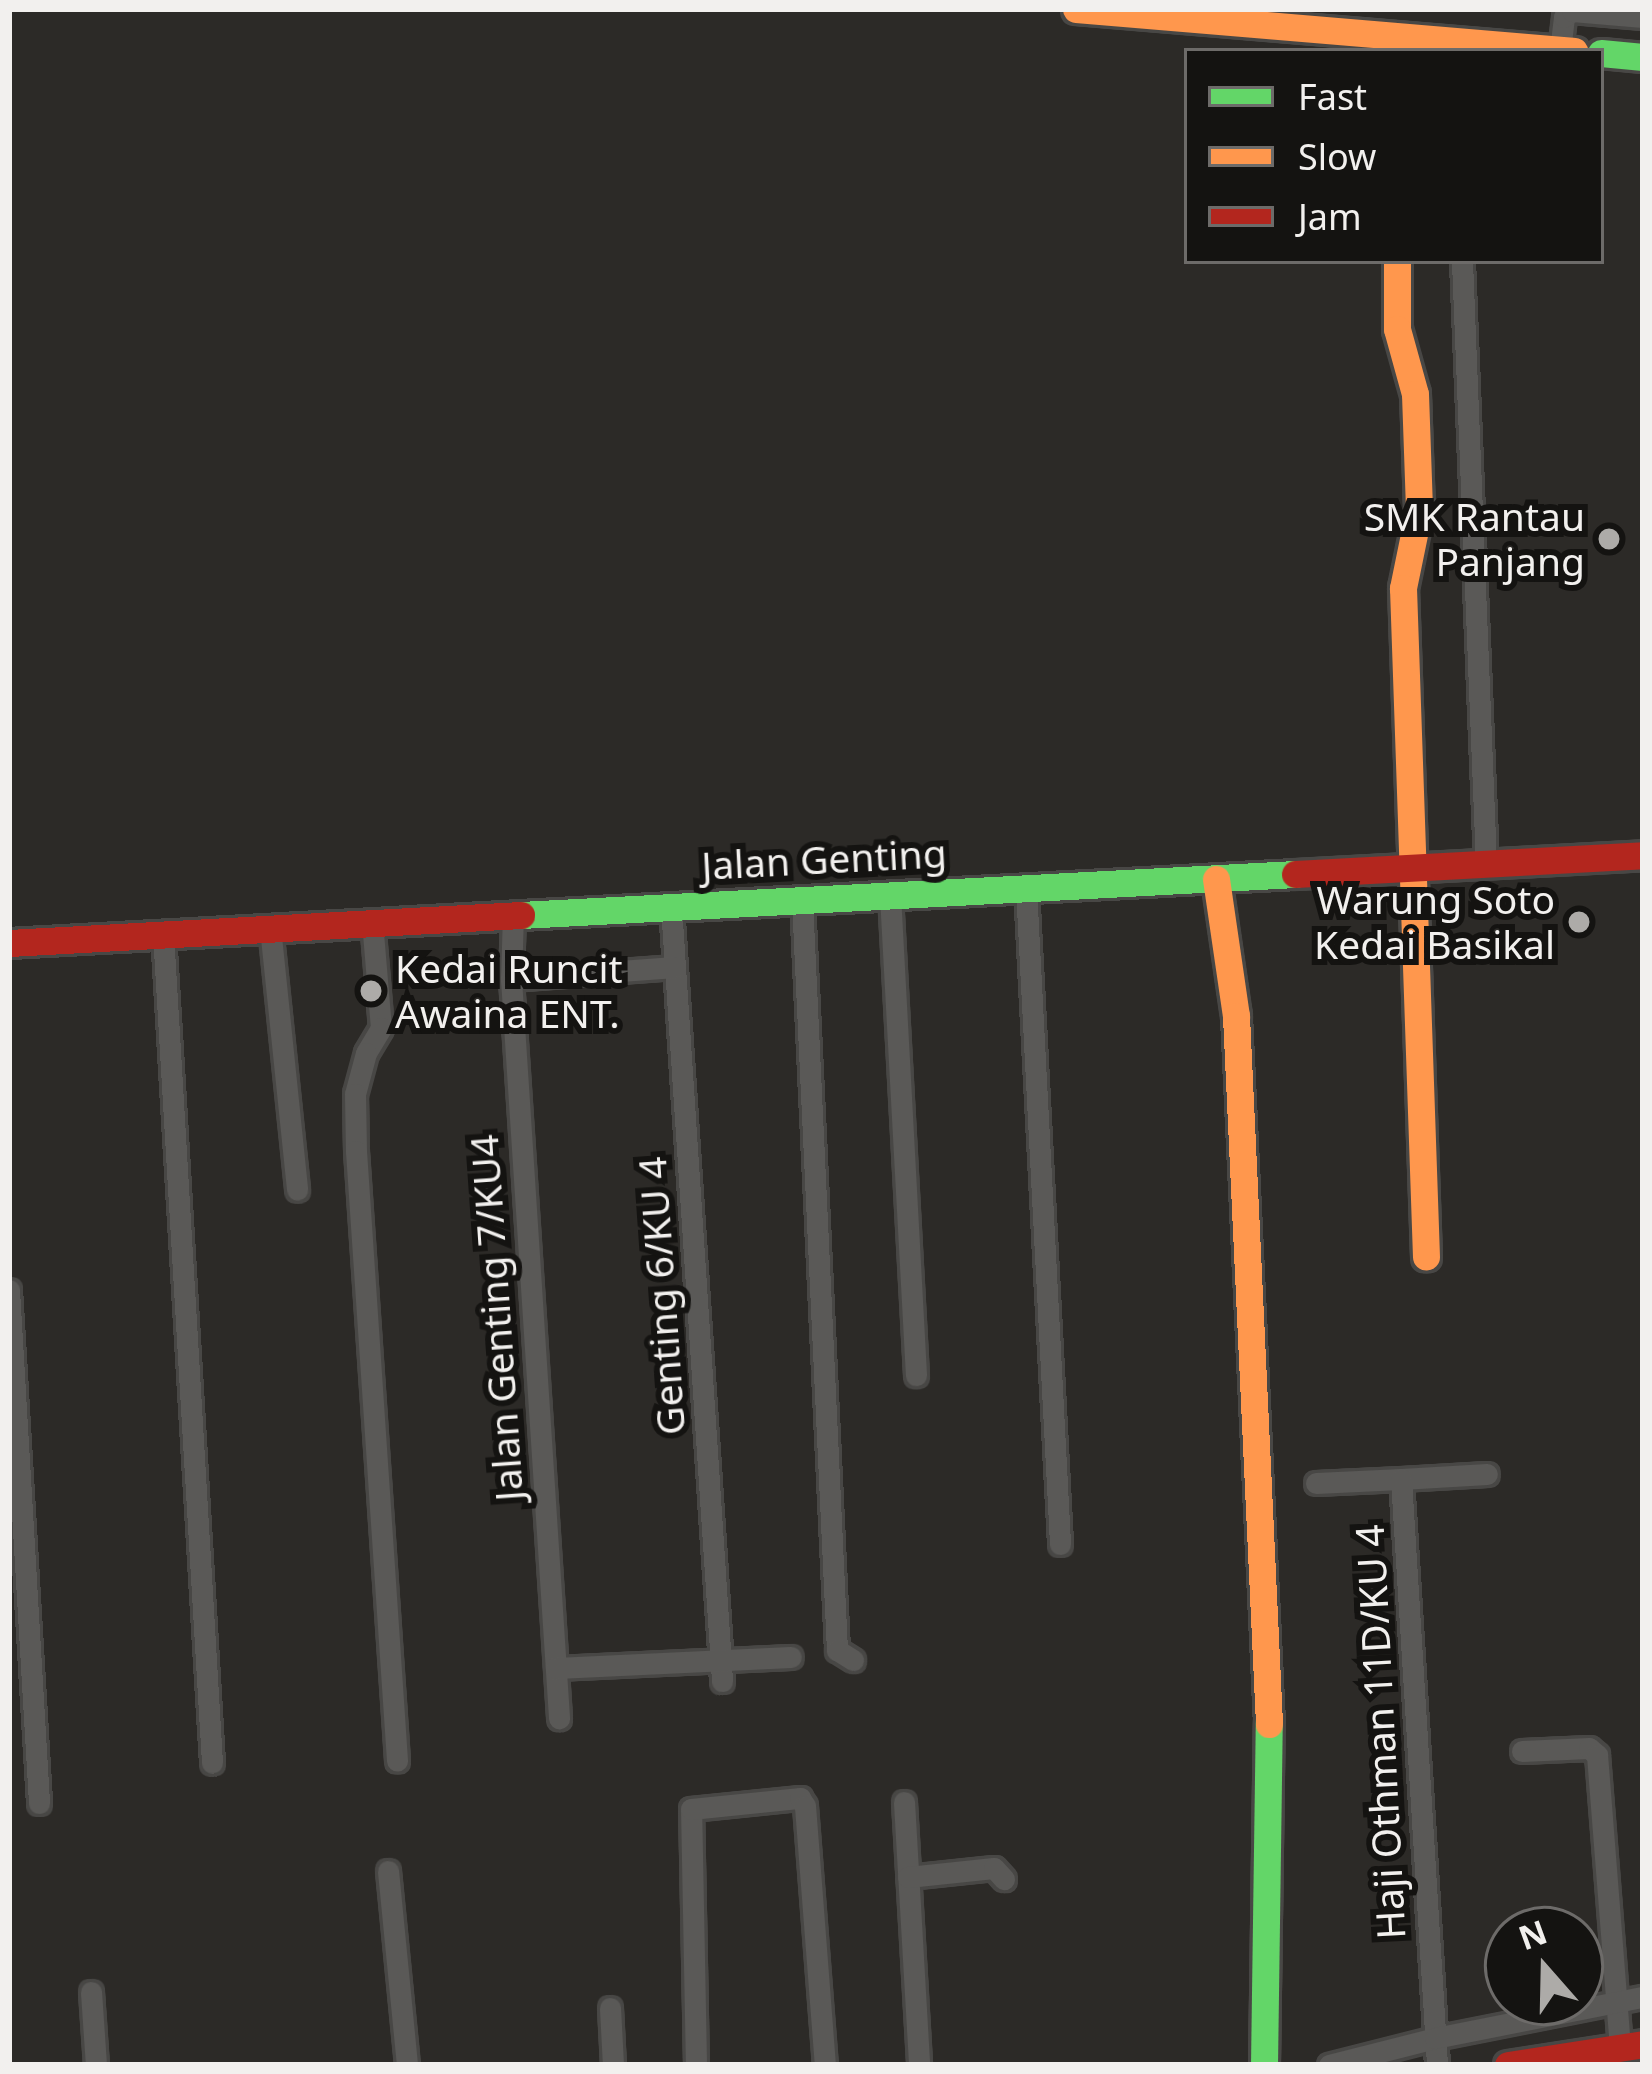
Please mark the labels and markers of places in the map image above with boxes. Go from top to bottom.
place label: SMK Rantau Panjang [1364,494,1585,585]
marker: SMK Rantau Panjang [1596,526,1622,552]
place label: Warung Soto Kedai Basikal [1314,877,1555,968]
marker: Warung Soto Kedai Basikal [1566,909,1592,935]
place label: Kedai Runcit Awaina ENT. [395,946,623,1037]
marker: Kedai Runcit Awaina ENT. [358,978,384,1004]

